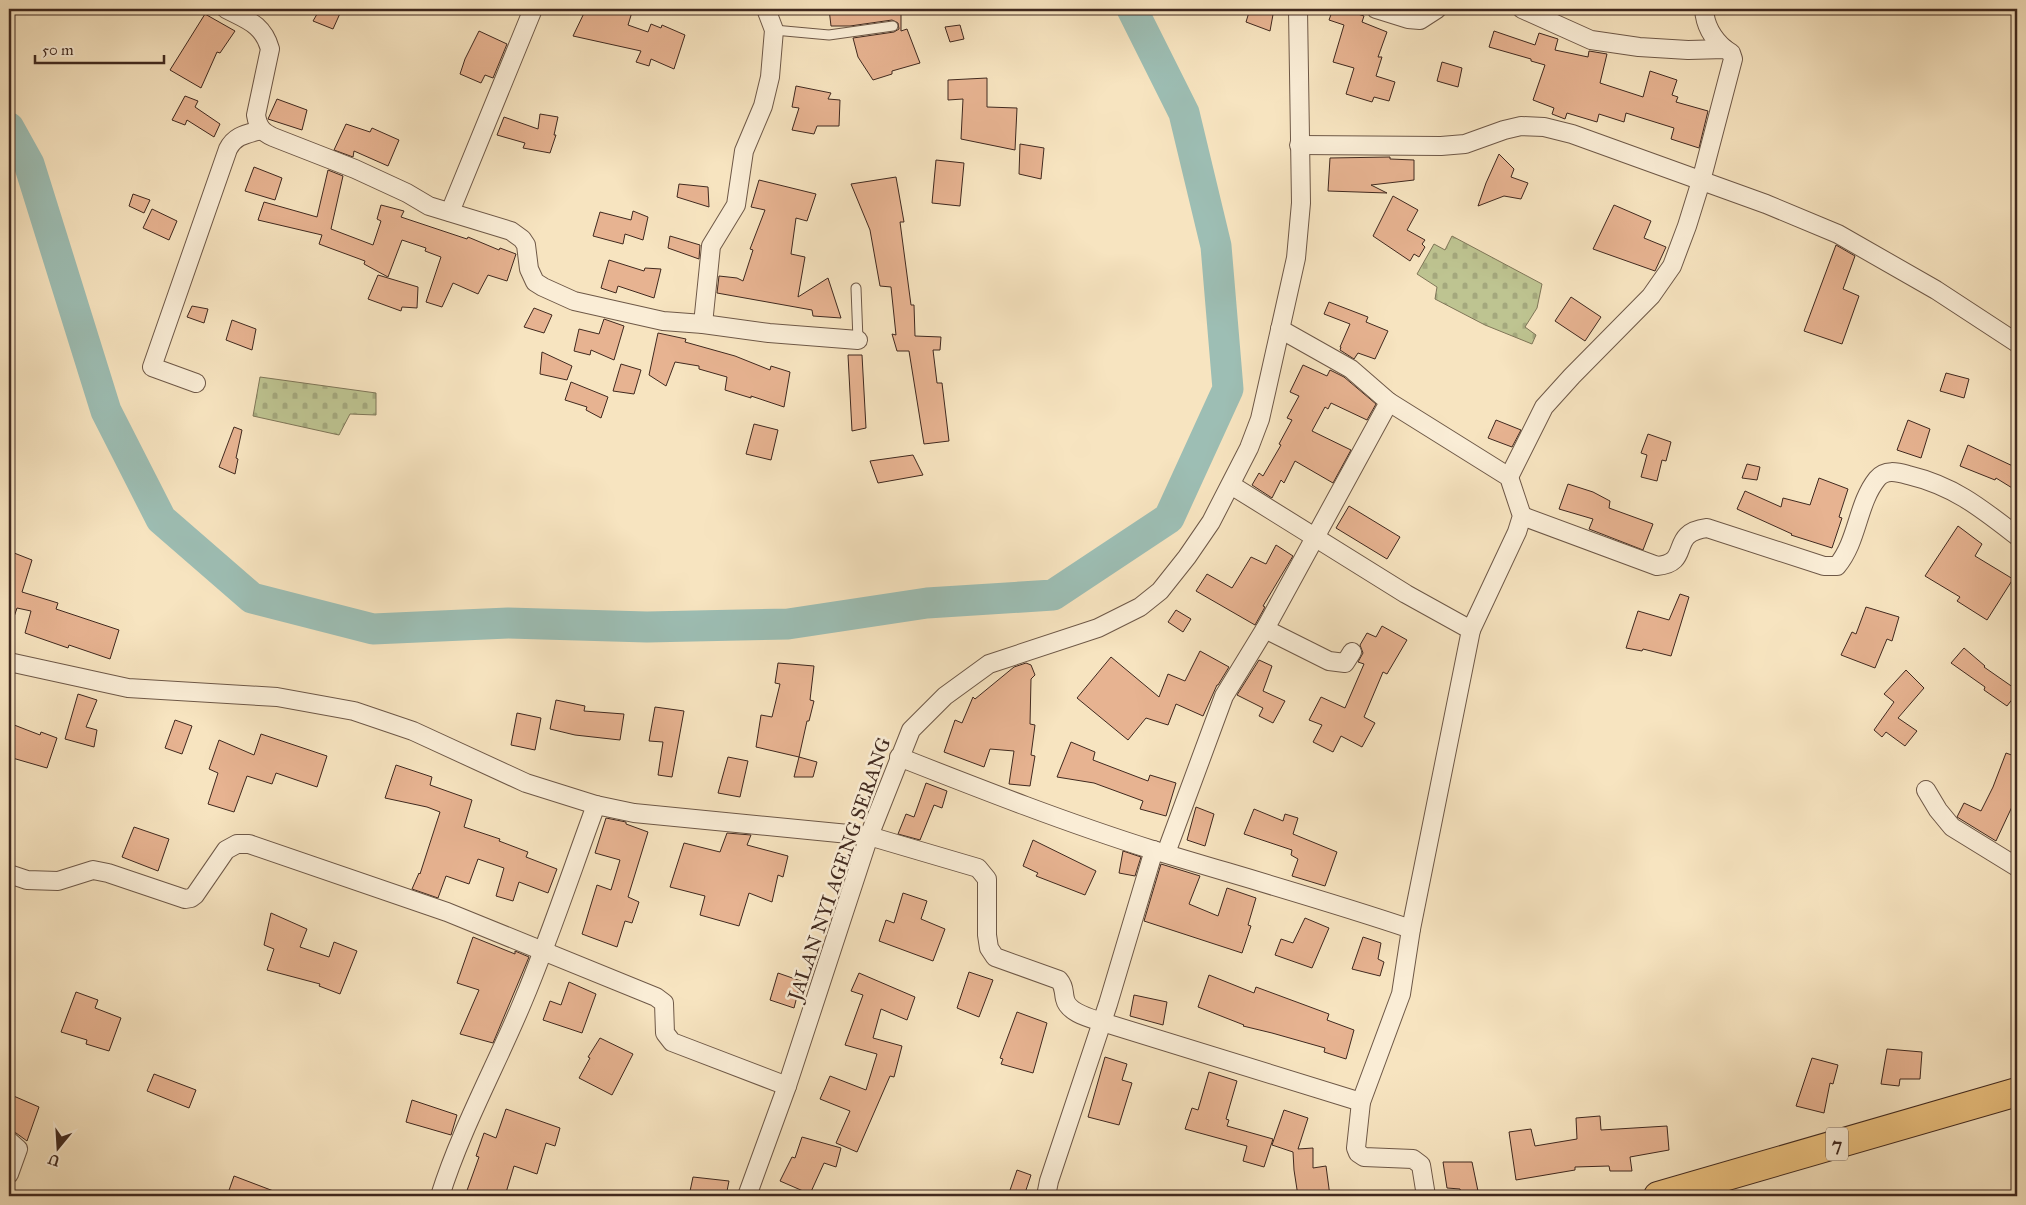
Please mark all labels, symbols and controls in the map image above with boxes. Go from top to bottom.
scale bar [35,32,164,64]
text: 50 m [42,41,74,59]
street label: JALAN NYI AGENG SERANG [782,734,896,1006]
north arrow [32,1122,82,1172]
road number: 7 [1826,1128,1848,1160]
text: U [45,1150,62,1170]

